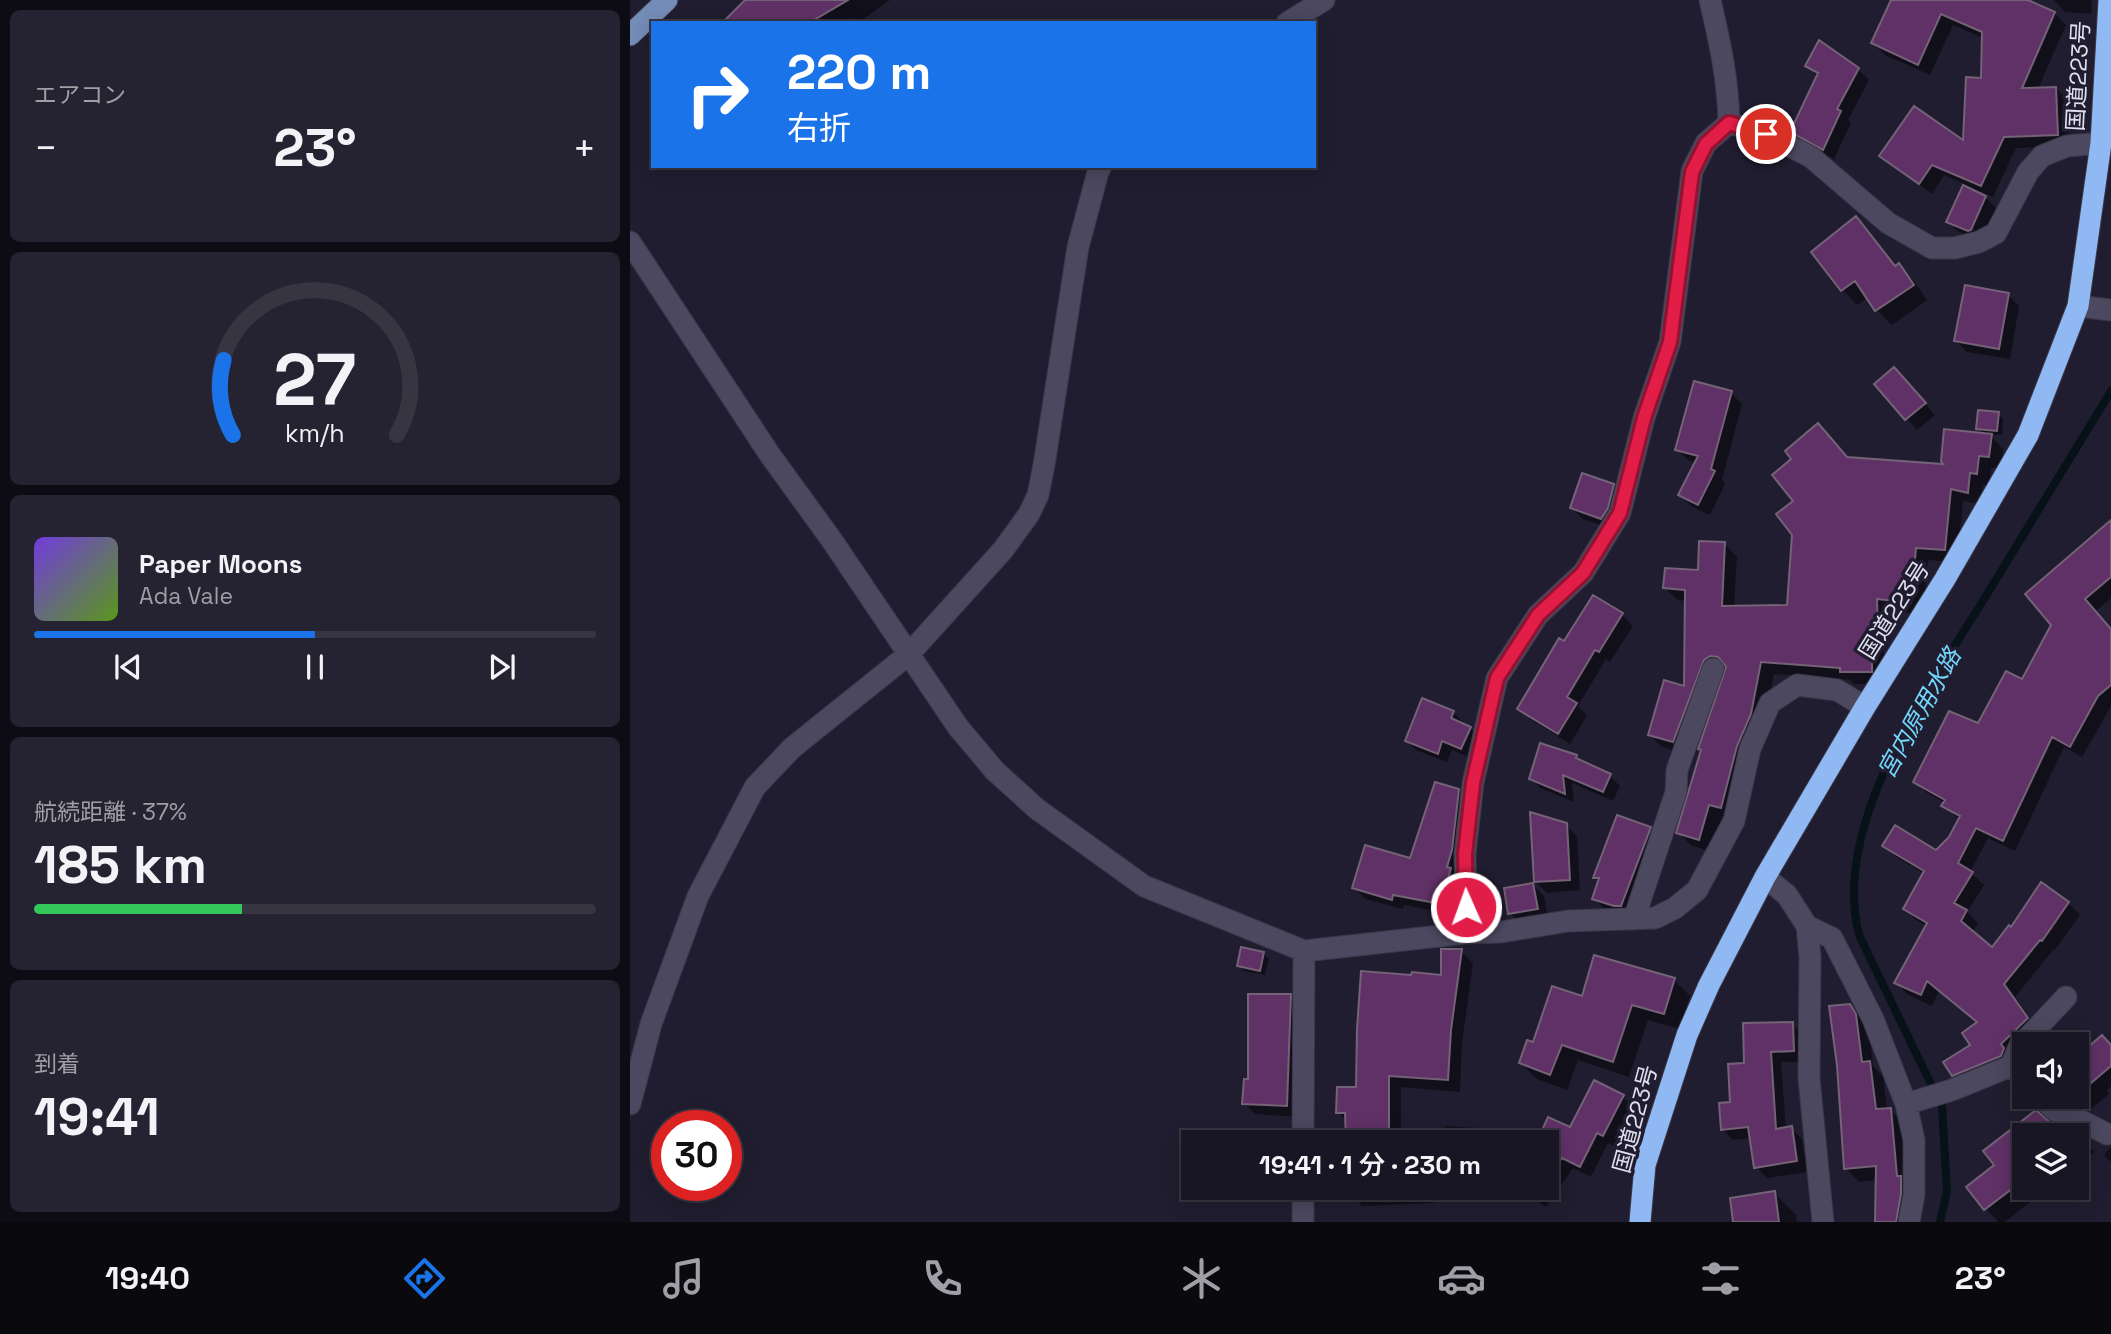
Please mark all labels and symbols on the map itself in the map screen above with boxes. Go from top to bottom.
street label: 国道223号 [2060,20,2096,132]
pin [1736,104,1796,164]
street label: 国道223号 [1852,555,1936,665]
water label: 宮内原用水路 [1871,641,1968,783]
position arrow [1429,870,1503,944]
street label: 国道223号 [1606,1062,1664,1176]
speed limit sign: 30 [651,1110,742,1201]

